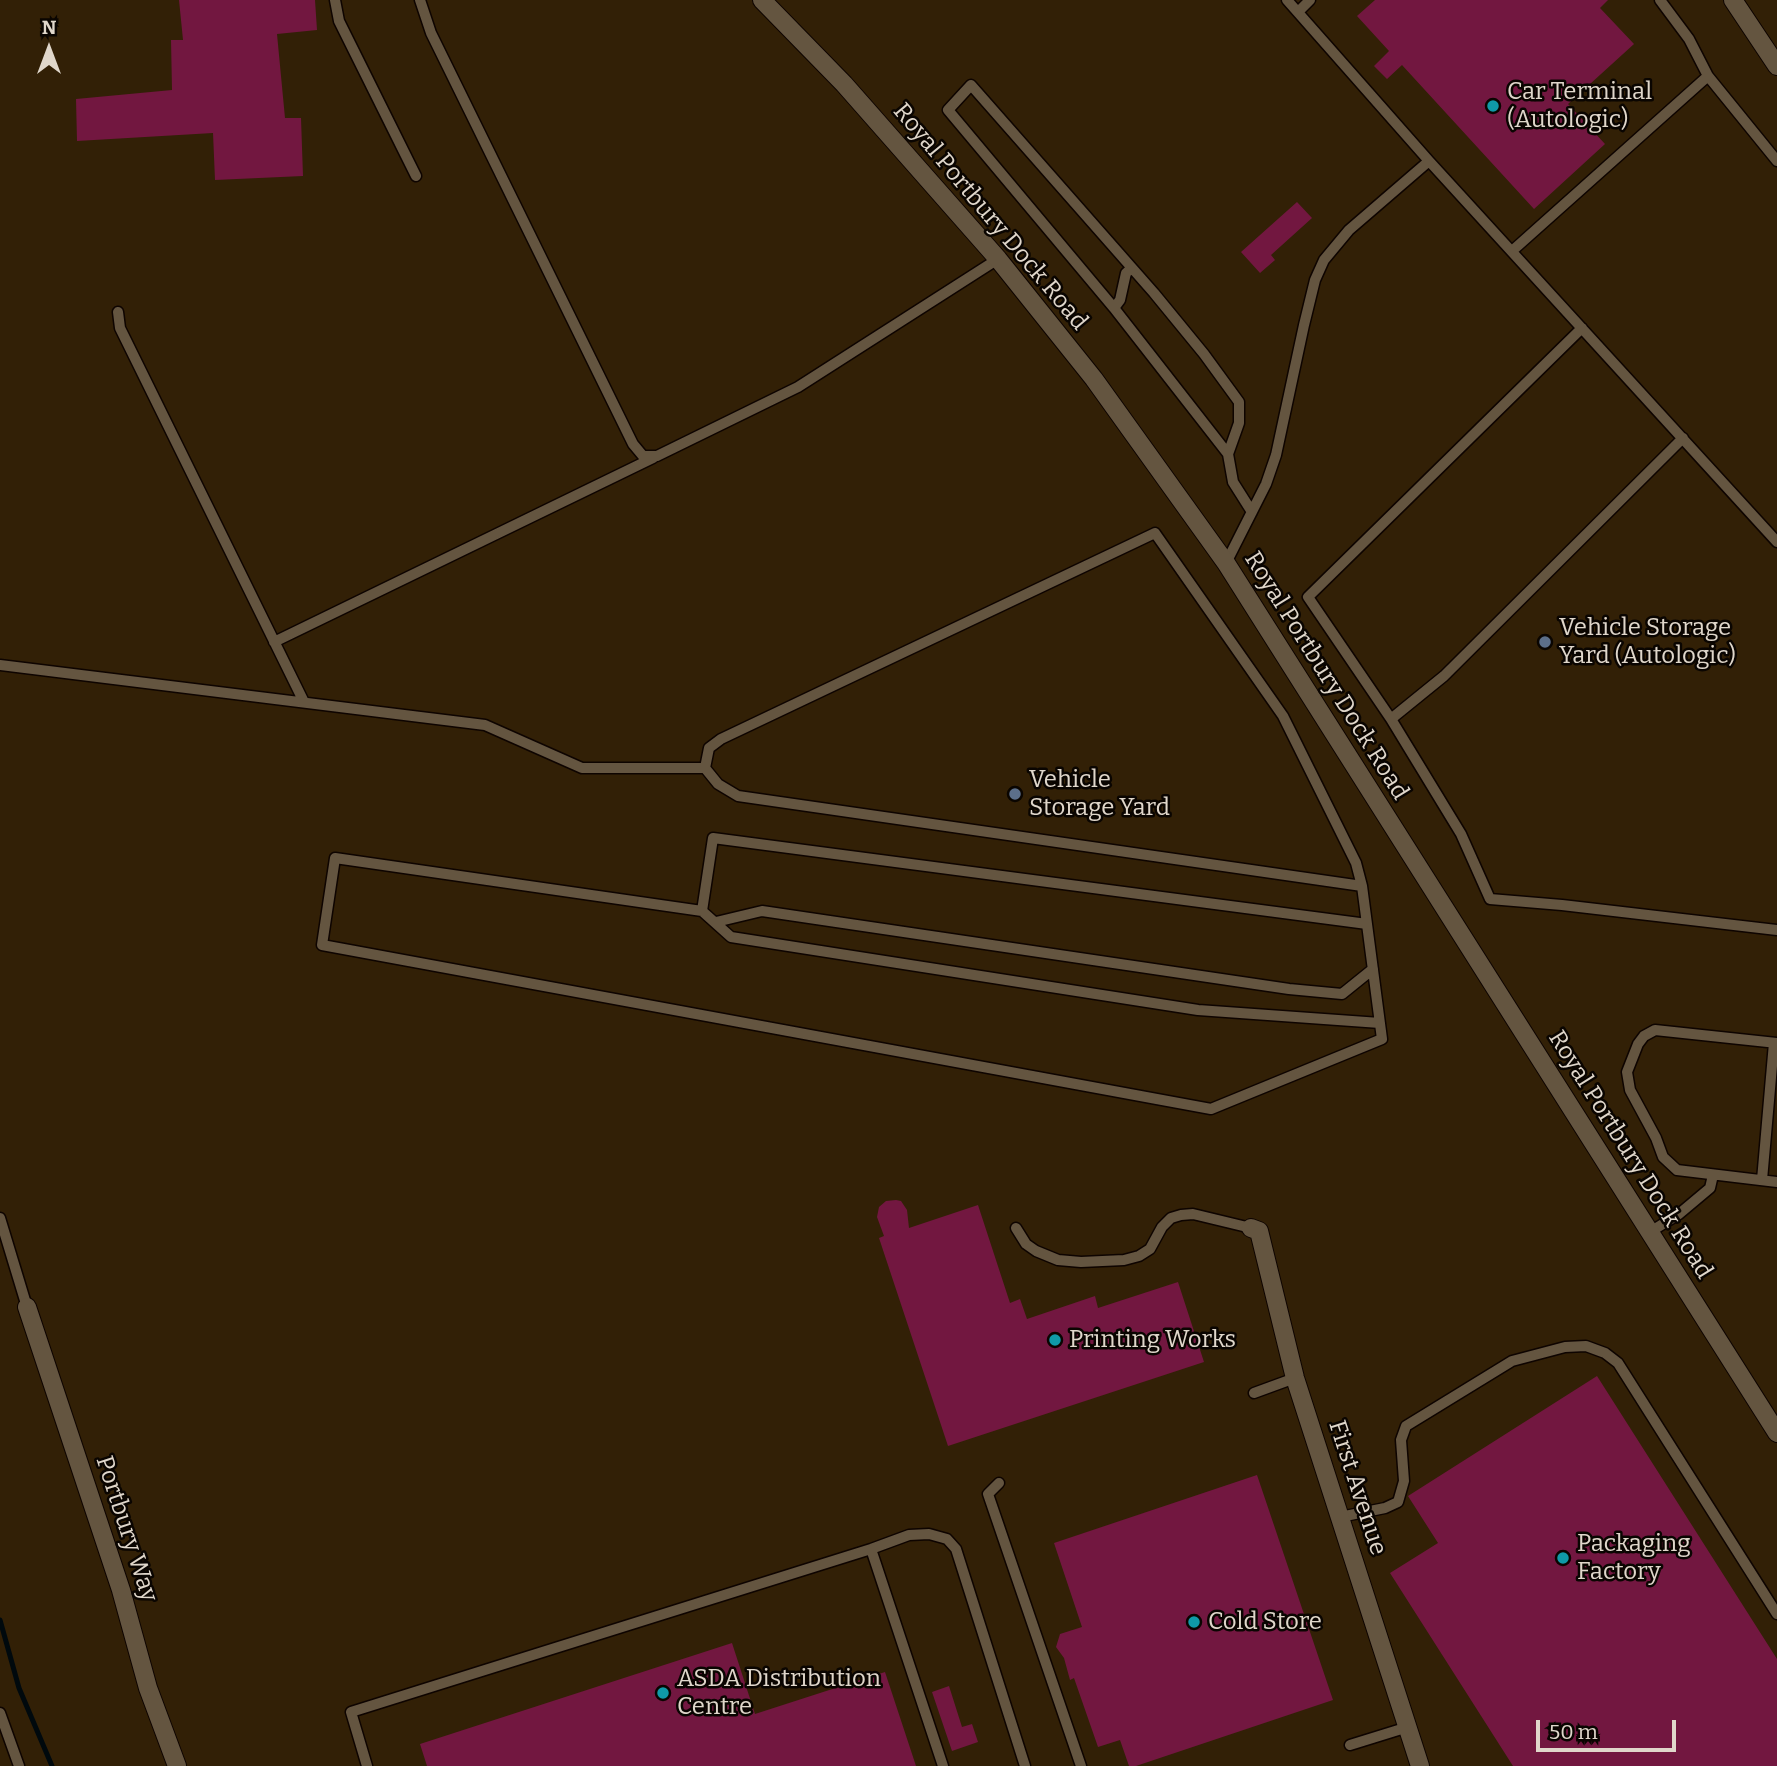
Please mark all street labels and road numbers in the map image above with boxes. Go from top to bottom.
street label: Royal Portbury Dock Road [887,98,1093,336]
street label: Royal Portbury Dock Road [1238,547,1414,805]
street label: Royal Portbury Dock Road [1542,1026,1718,1284]
street label: First Avenue [1322,1417,1392,1559]
street label: Portbury Way [89,1452,163,1606]

